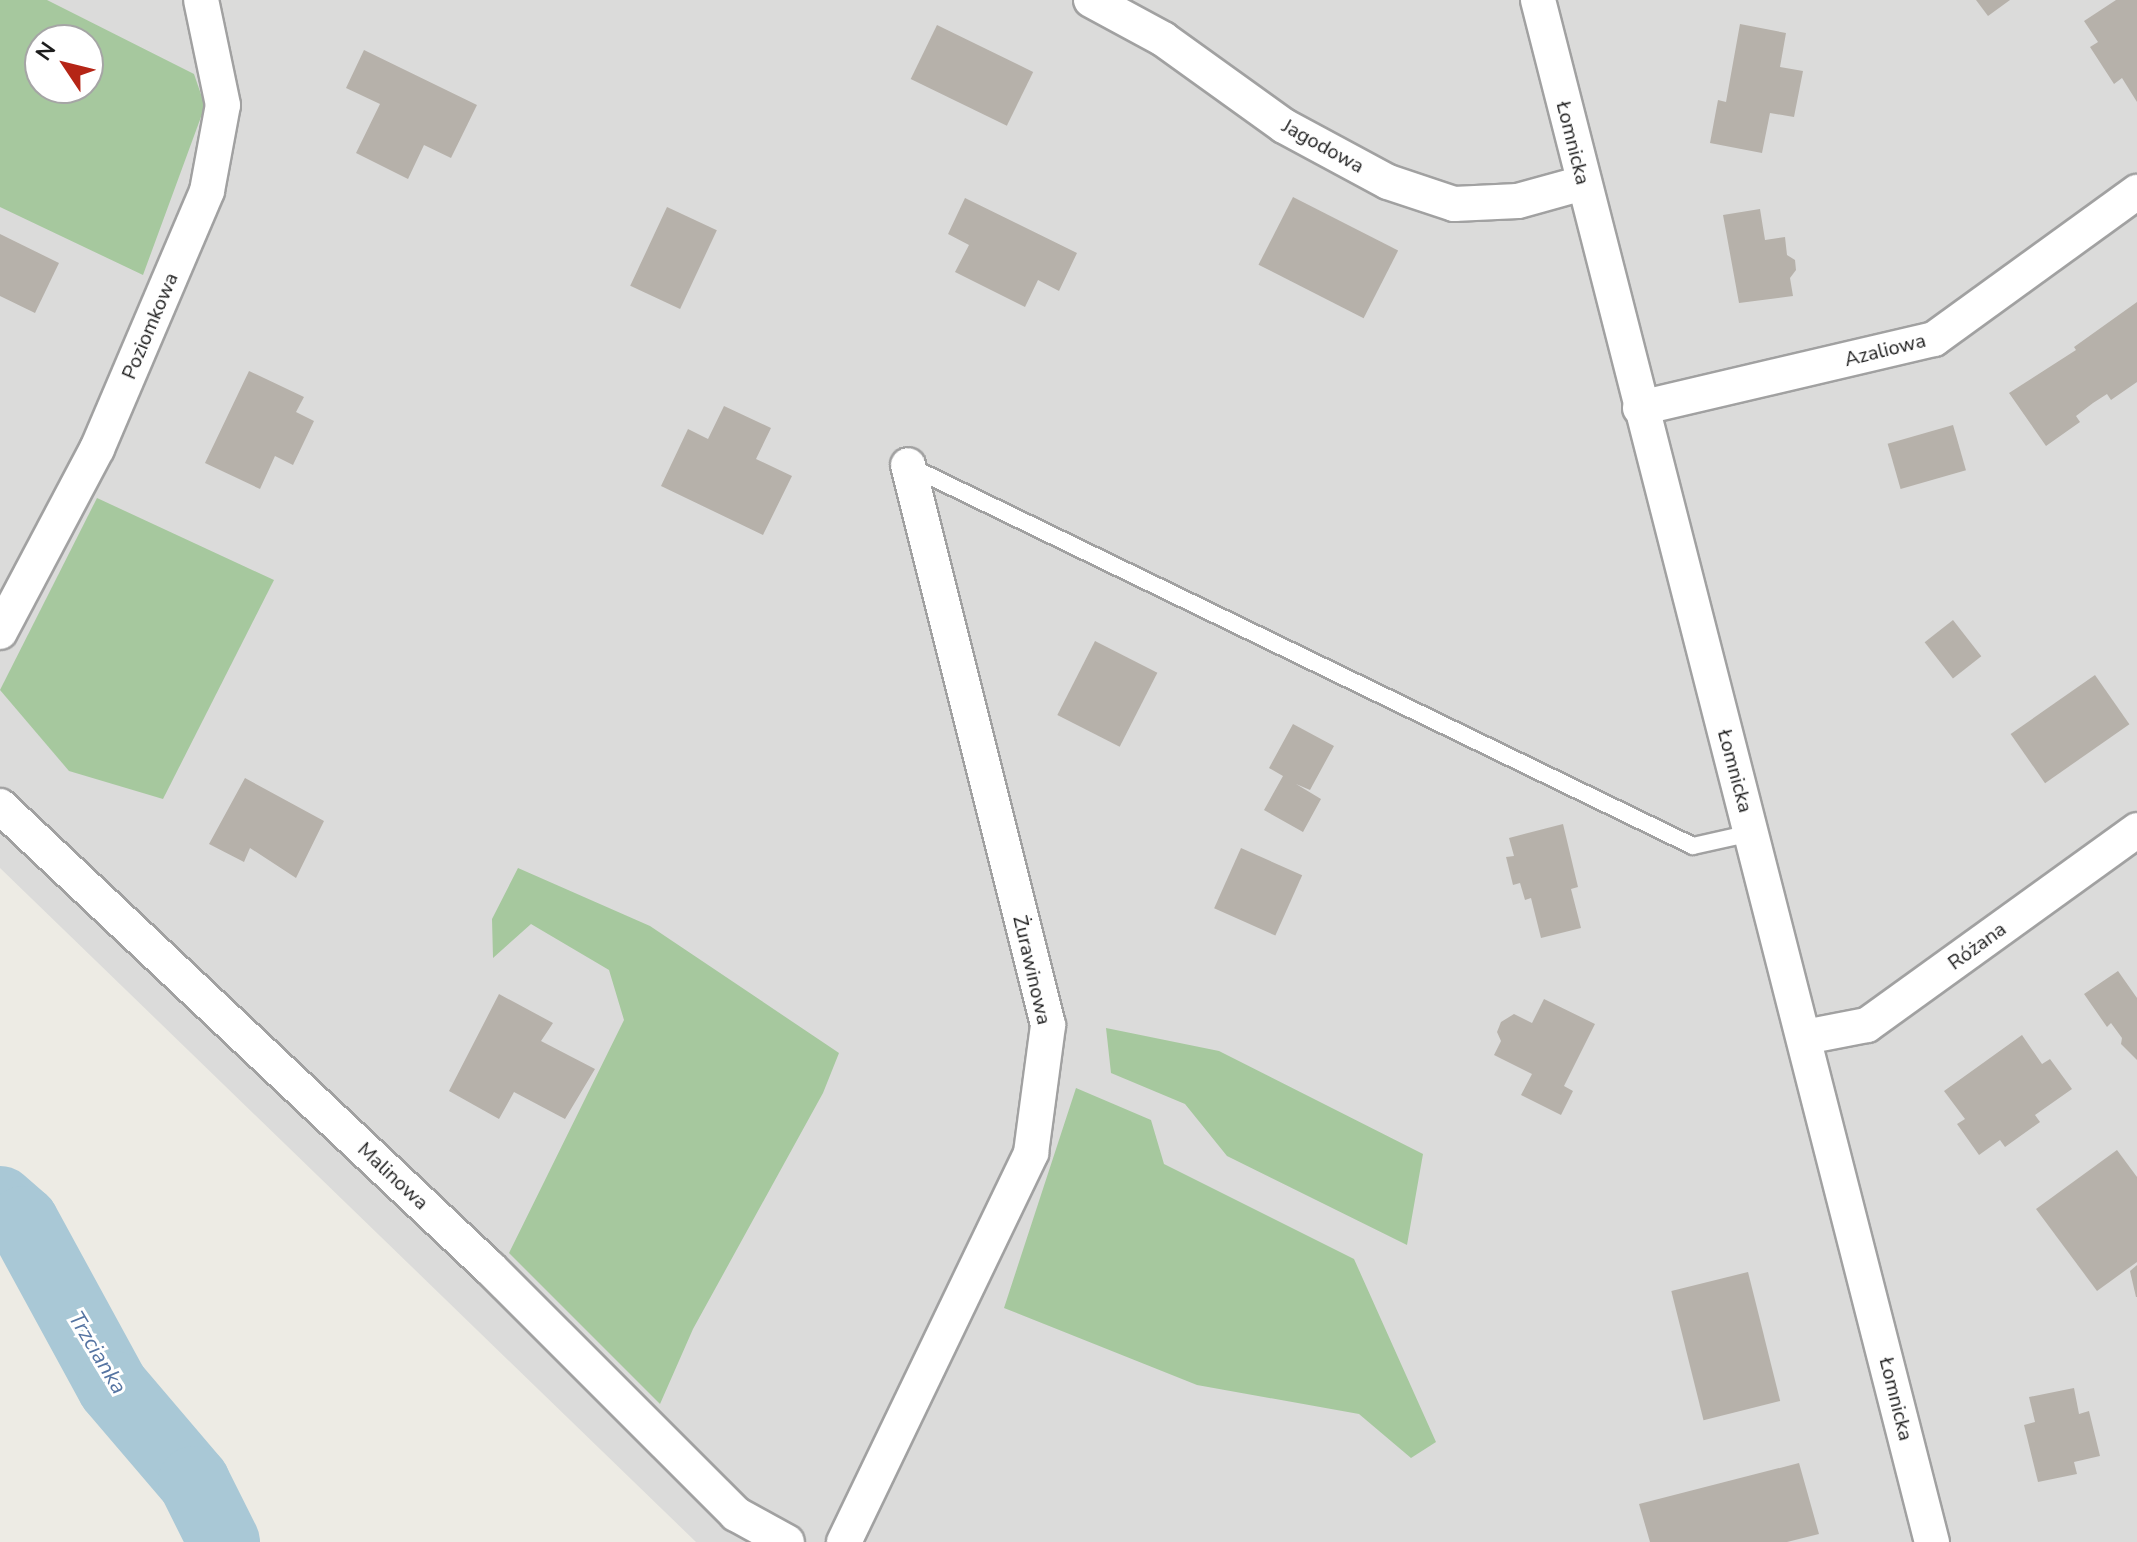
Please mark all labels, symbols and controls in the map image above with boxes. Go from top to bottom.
north arrow [24,24,104,104]
text: N [29,36,63,67]
street label: Łomnicka [1551,99,1595,187]
street label: Jagodowa [1278,114,1368,178]
street label: Poziomkowa [117,269,183,383]
street label: Azaliowa [1842,328,1928,372]
street label: Łomnicka [1712,727,1758,815]
street label: Żurawinowa [1008,913,1056,1027]
street label: Różana [1943,917,2011,975]
street label: Malinowa [353,1137,433,1215]
water label: Trzcianka [62,1307,132,1399]
street label: Łomnicka [1874,1355,1918,1443]

